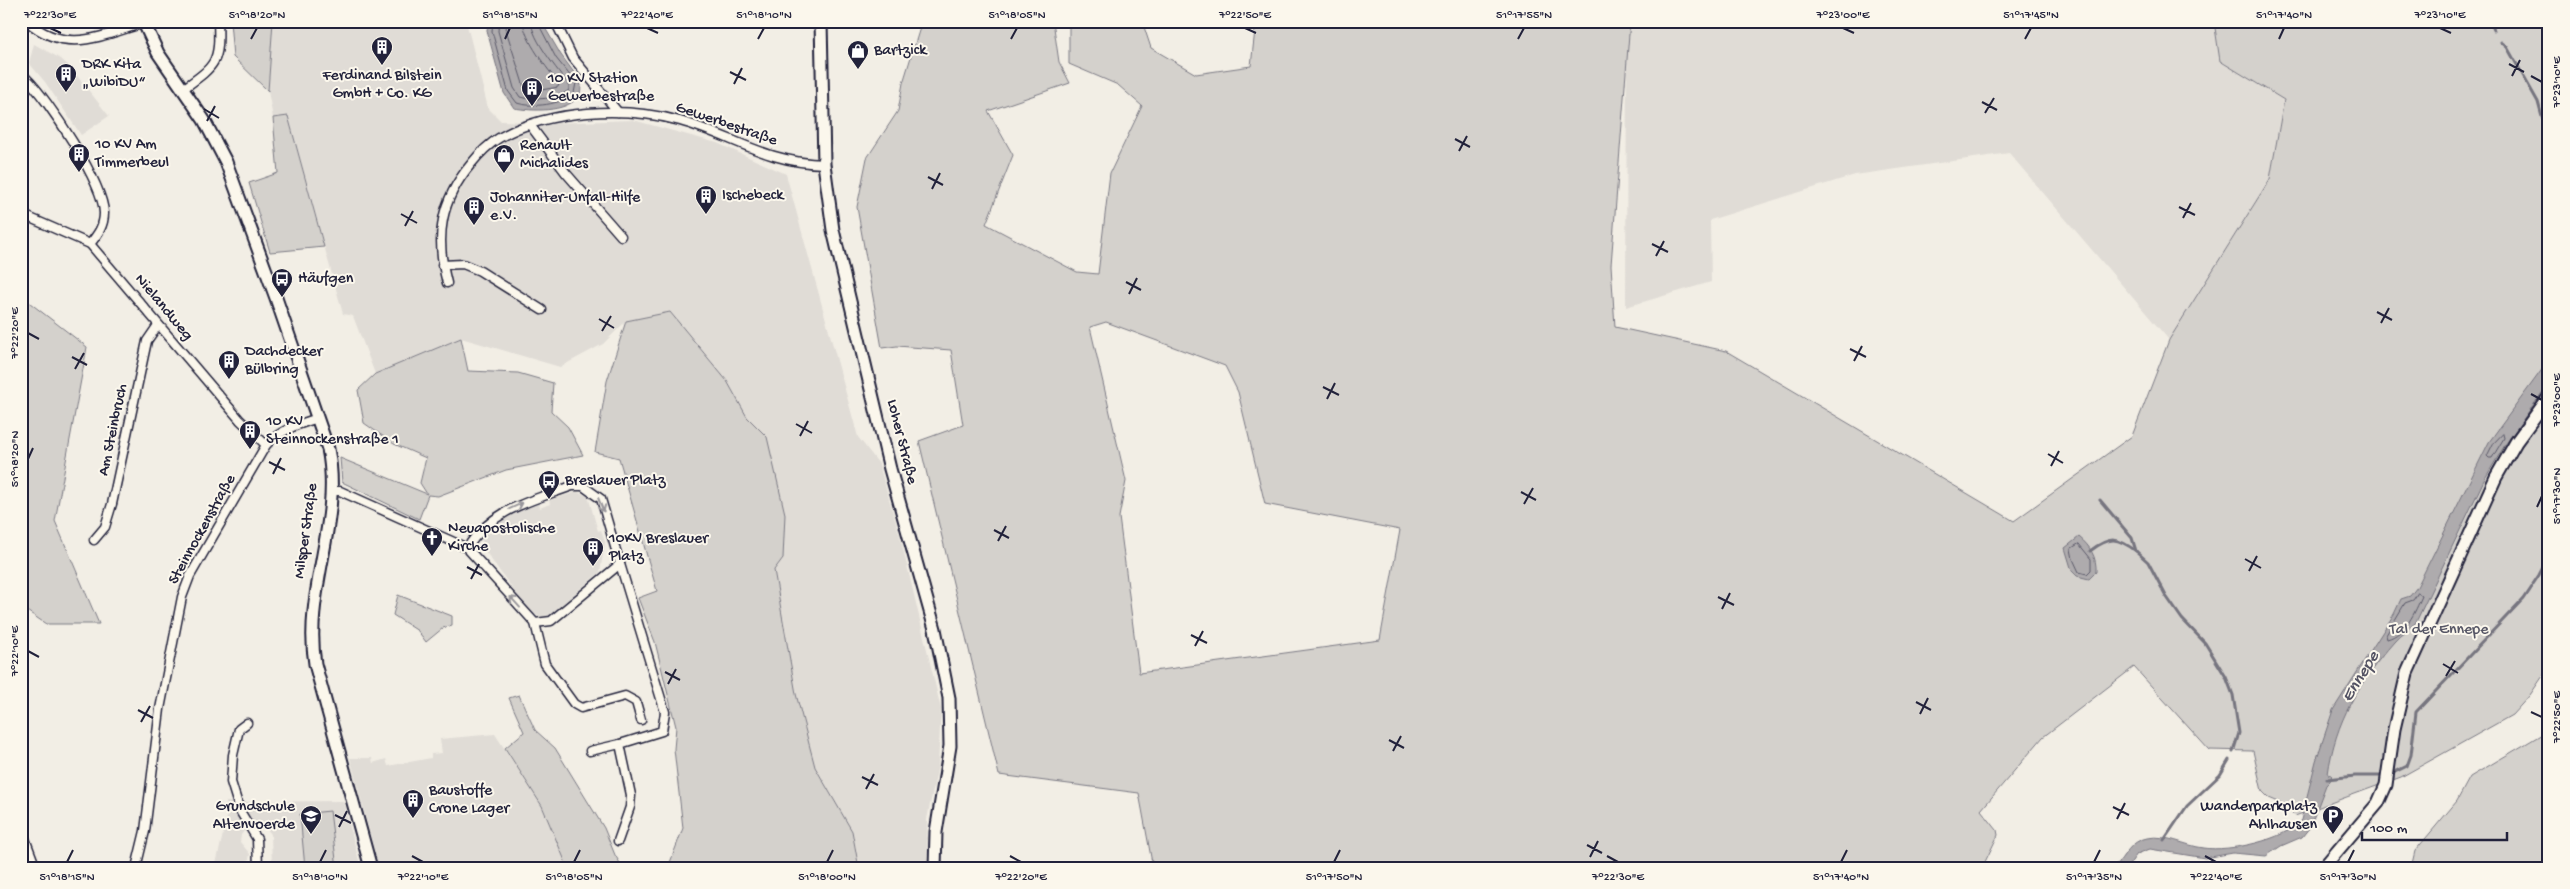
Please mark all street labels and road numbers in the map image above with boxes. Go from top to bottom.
street label: Gewerbestraße [673,99,780,152]
street label: Nielandweg [130,271,196,345]
street label: Am Steinbruch [95,382,133,478]
street label: Loher Straße [881,398,921,487]
street label: Steinnockenstraße [165,471,241,588]
street label: Milsper Straße [291,481,323,580]

